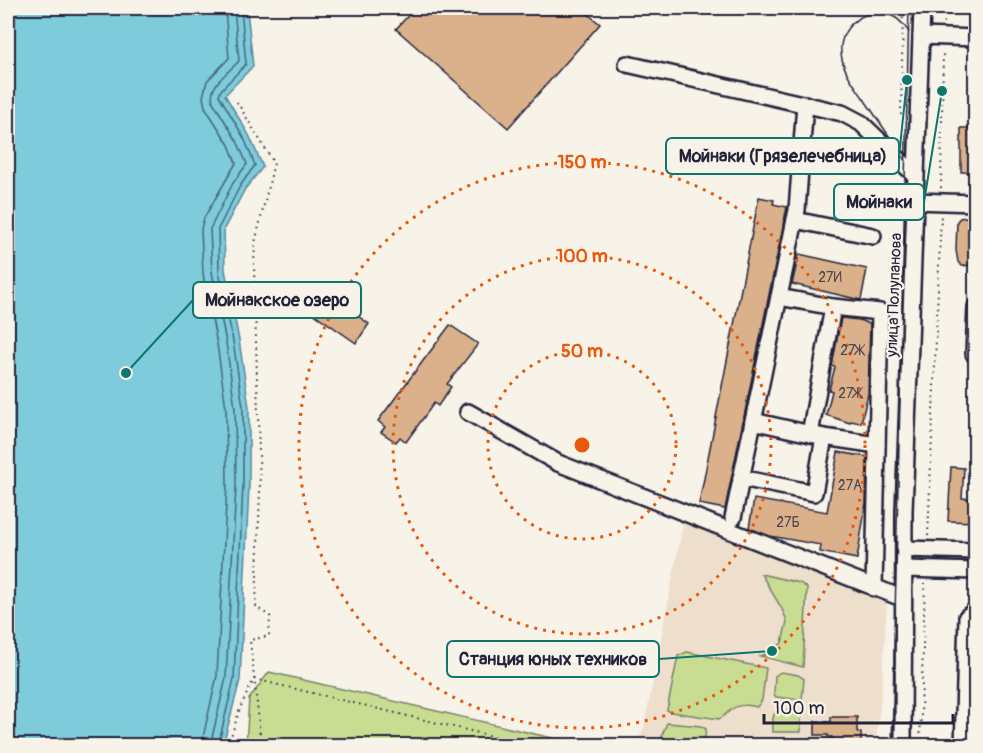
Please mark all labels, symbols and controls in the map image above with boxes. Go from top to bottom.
callout: Мойнаки (Грязелечебница) [666,138,899,174]
text: Мойнаки (Грязелечебница) [679,145,887,168]
text: 150 m [558,151,607,174]
callout: Мойнаки [834,184,924,220]
text: Мойнаки [846,191,912,214]
street label: улица Полупанова [882,233,906,358]
text: 100 m [556,245,608,268]
house number: 27И [818,269,842,286]
callout: Мойнакское озеро [193,282,361,318]
text: Мойнакское озеро [205,289,349,312]
text: 50 m [561,340,603,363]
house number: 27Ж [840,342,865,359]
house number: 27Ж [838,385,863,402]
centre of rings [572,435,592,455]
house number: 27А [838,477,862,494]
house number: 27Б [776,514,800,531]
callout: Станция юных техников [447,641,659,677]
text: Станция юных техников [459,648,647,671]
scale bar [764,687,953,725]
text: 100 m [773,697,825,720]

